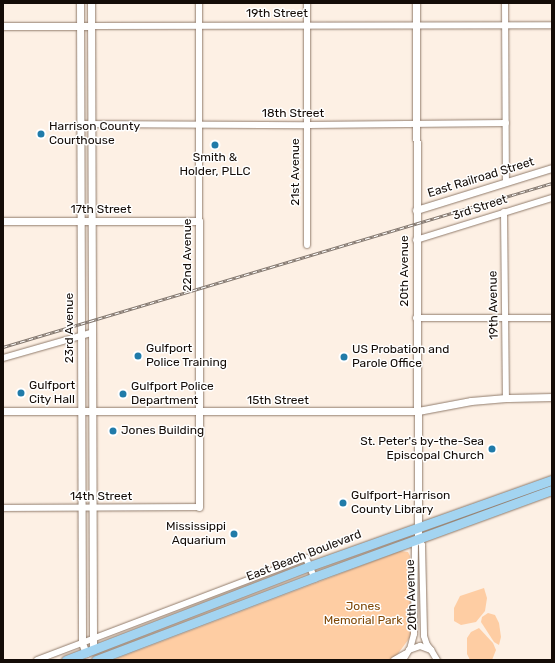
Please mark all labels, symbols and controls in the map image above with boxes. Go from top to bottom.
street label: 19th Street [246,7,308,21]
street label: 18th Street [262,107,324,121]
place label: Harrison County Courthouse [49,120,140,148]
marker: Harrison County Courthouse [36,129,46,139]
street label: 21st Avenue [289,138,303,206]
marker: Smith & Holder, PLLC [210,140,220,150]
place label: Smith & Holder, PLLC [179,151,251,179]
street label: East Railroad Street [426,155,536,201]
street label: 3rd Street [451,192,509,224]
street label: 17th Street [71,203,131,217]
street label: 22nd Avenue [181,218,195,292]
street label: 20th Avenue [398,235,412,307]
street label: 19th Avenue [486,270,502,340]
street label: 23rd Avenue [63,293,77,363]
place label: Gulfport Police Training [146,342,227,370]
place label: US Probation and Parole Office [352,343,449,371]
marker: Gulfport Police Training [133,351,143,361]
marker: US Probation and Parole Office [339,352,349,362]
place label: Gulfport City Hall [29,379,75,407]
place label: Gulfport Police Department [131,380,214,408]
marker: Gulfport City Hall [16,388,26,398]
marker: Gulfport Police Department [118,389,128,399]
street label: 15th Street [247,394,309,408]
place label: Jones Building [121,424,204,438]
marker: Jones Building [108,426,118,436]
place label: St. Peter's by-the-Sea Episcopal Church [360,435,484,463]
marker: St. Peter's by-the-Sea Episcopal Church [487,444,497,454]
place label: Gulfport-Harrison County Library [351,489,450,517]
street label: 14th Street [70,490,132,504]
marker: Gulfport-Harrison County Library [338,498,348,508]
place label: Mississippi Aquarium [166,520,226,548]
street label: East Beach Boulevard [244,527,364,585]
marker: Mississippi Aquarium [229,529,239,539]
street label: 20th Avenue [404,559,420,631]
park label: Jones Memorial Park [324,600,402,628]

